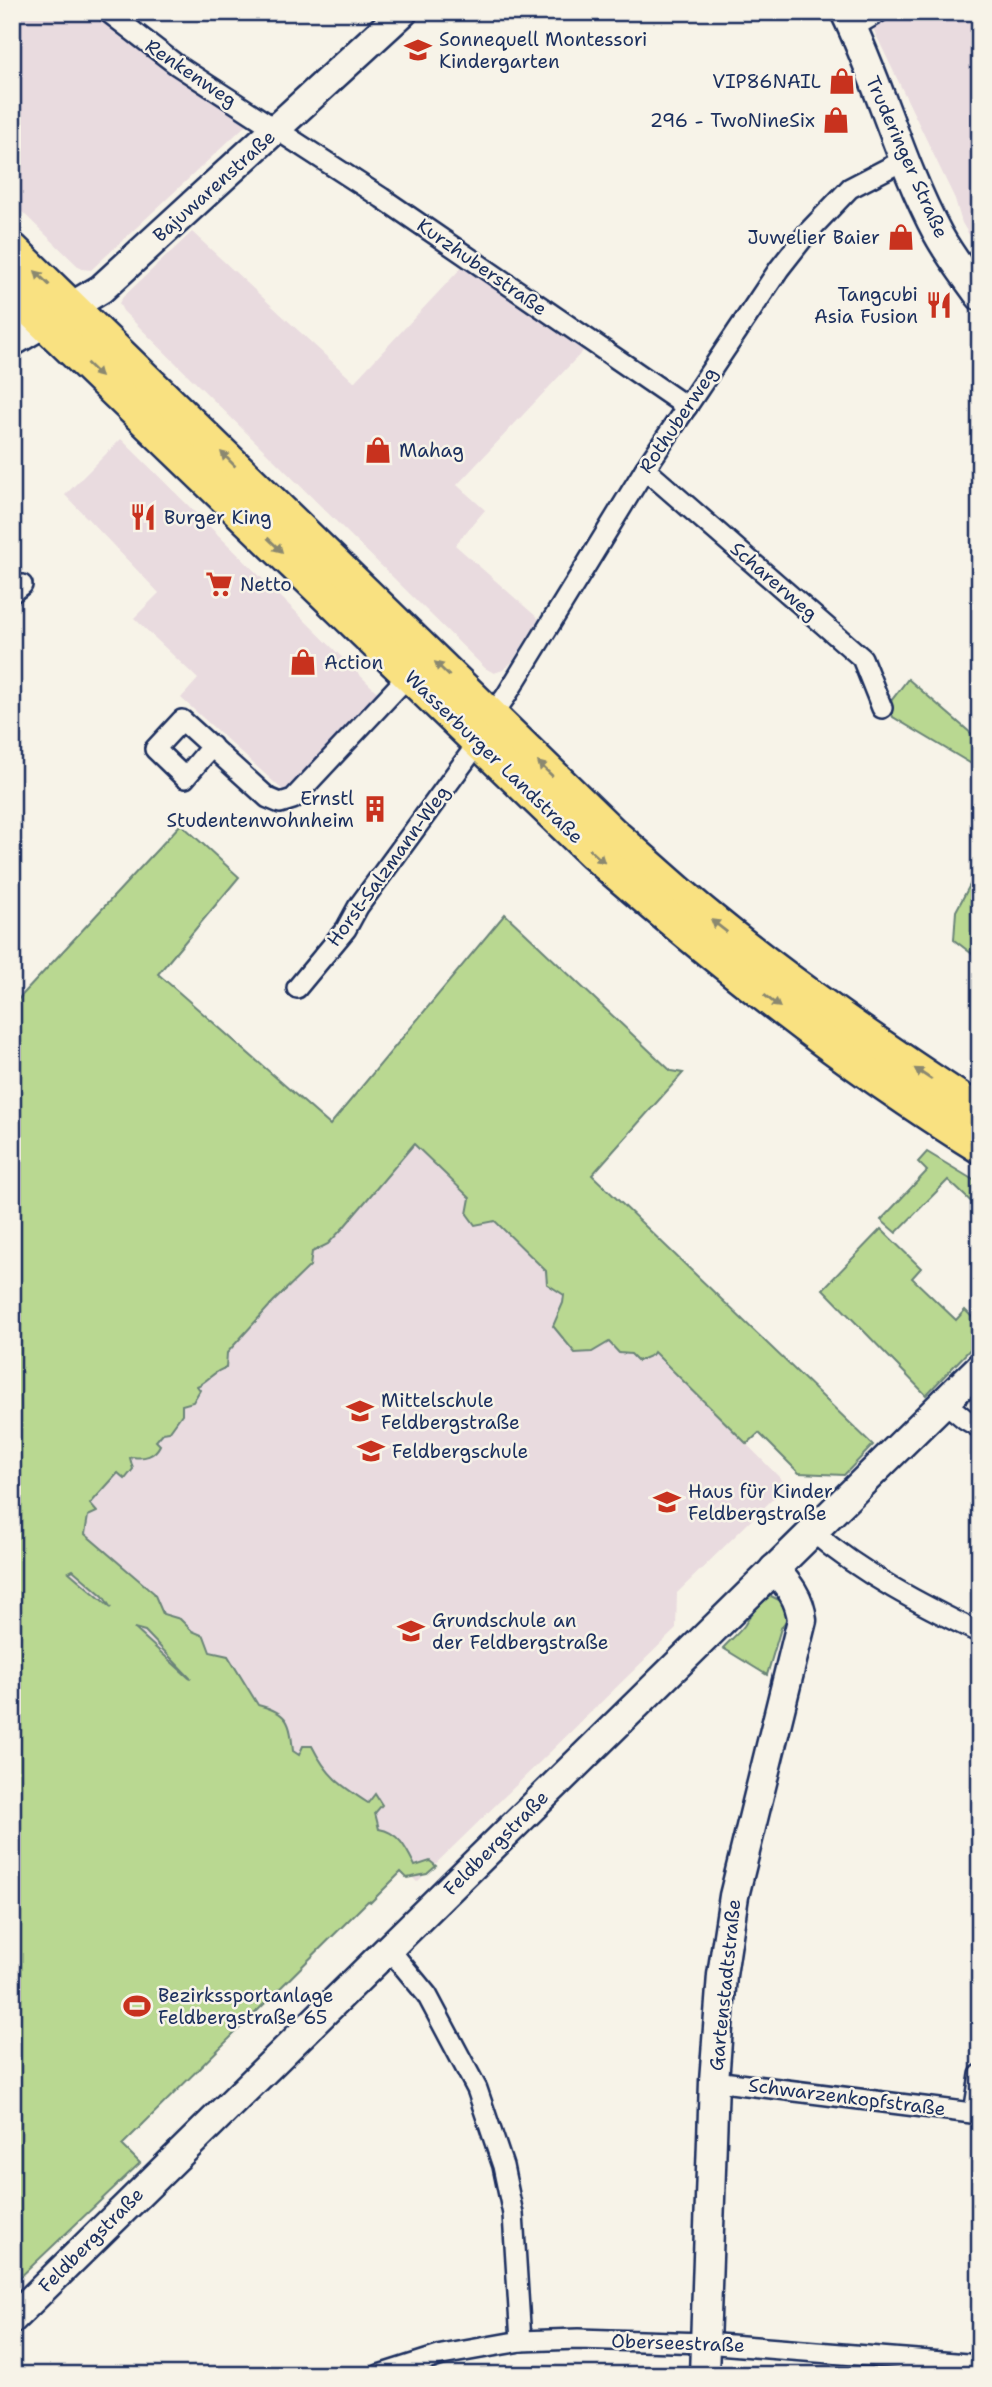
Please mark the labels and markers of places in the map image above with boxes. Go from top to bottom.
place label: Sonnequell Montessori Kindergarten [439,27,647,74]
school or university icon: Sonnequell Montessori Kindergarten [403,35,433,65]
shop icon: VIP86NAIL [827,66,857,96]
place label: VIP86NAIL [712,69,821,94]
shop icon: 296 - TwoNineSix [821,105,851,135]
place label: 296 - TwoNineSix [650,108,815,133]
shop icon: Juwelier Baier [886,222,916,252]
place label: Juwelier Baier [747,225,880,250]
place label: Tangcubi Asia Fusion [814,282,918,329]
restaurant icon: Tangcubi Asia Fusion [924,290,954,320]
shop icon: Mahag [363,435,393,465]
place label: Mahag [399,438,464,463]
restaurant icon: Burger King [128,502,158,532]
place label: Burger King [164,505,272,530]
supermarket icon: Netto [204,569,234,599]
place label: Netto [240,572,292,597]
shop icon: Action [288,647,318,677]
place label: Action [324,650,383,675]
place label: Ernstl Studentenwohnheim [167,786,354,833]
building icon: Ernstl Studentenwohnheim [360,794,390,824]
place label: Mittelschule Feldbergstraße [381,1388,520,1435]
school or university icon: Mittelschule Feldbergstraße [345,1396,375,1426]
school or university icon: Feldbergschule [356,1436,386,1466]
place label: Feldbergschule [392,1439,528,1464]
place label: Haus für Kinder Feldbergstraße [688,1479,833,1526]
school or university icon: Haus für Kinder Feldbergstraße [652,1487,682,1517]
place label: Grundschule an der Feldbergstraße [432,1608,609,1655]
school or university icon: Grundschule an der Feldbergstraße [396,1616,426,1646]
place label: Bezirkssportanlage Feldbergstraße 65 [158,1983,334,2030]
sports icon: Bezirkssportanlage Feldbergstraße 65 [122,1991,152,2021]

